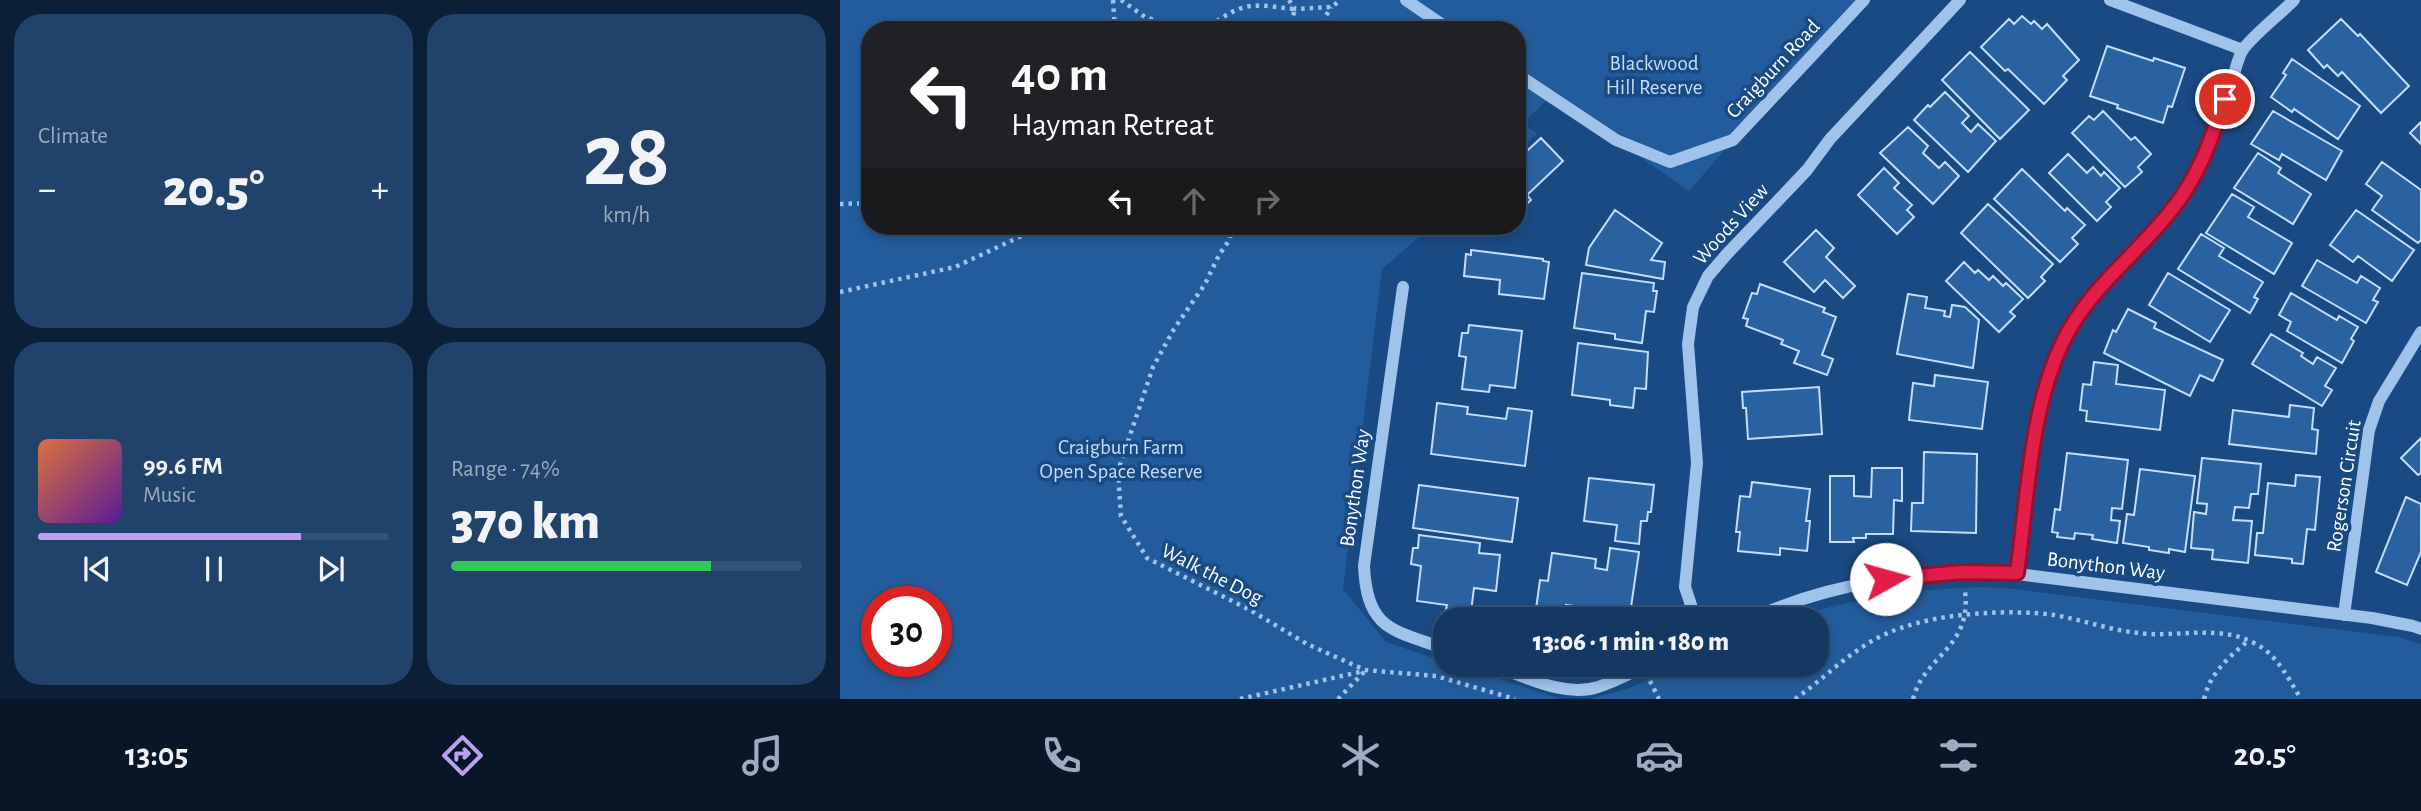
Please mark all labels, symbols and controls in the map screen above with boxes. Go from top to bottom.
street label: Craigburn Road [1722,16,1824,122]
icon: left [896,49,987,140]
text: 40 m [1011,51,1108,100]
park label: Blackwood Hill Reserve [1606,53,1702,98]
pin [2195,69,2255,129]
icon: arrive [2206,80,2244,118]
text: Hayman Retreat [1011,109,1214,141]
text: 28 [583,111,670,202]
text: Climate [38,125,108,148]
text: 20.5° [163,163,264,215]
text: − [38,171,56,209]
text: + [371,171,389,209]
street label: Woods View [1689,179,1773,269]
icon: left [1102,182,1140,220]
icon: ahead [1175,182,1213,220]
icon: right [1248,182,1286,220]
text: km/h [603,204,650,227]
street label: Rogerson Circuit [2323,418,2365,554]
street label: Bonython Way [1336,428,1374,548]
park label: Craigburn Farm Open Space Reserve [1040,437,1202,482]
text: 99.6 FM [143,453,223,479]
text: Range · 74% [451,458,560,481]
text: Music [143,484,195,507]
text: 370 km [451,496,600,548]
street label: Walk the Dog [1158,540,1267,609]
position arrow [1849,542,1923,616]
street label: Bonython Way [2046,548,2166,584]
icon: previous [78,550,116,588]
icon: pause [195,550,233,588]
icon: next [312,550,350,588]
speed limit sign: 30 [861,586,952,677]
text: 13:06 · 1 min · 180 m [1533,629,1729,655]
icon: directions [438,731,487,780]
icon: music [738,731,787,780]
icon: phone [1037,731,1086,780]
icon: climate [1336,731,1385,780]
icon: car [1635,731,1684,780]
icon: filters [1934,731,1983,780]
text: 13:05 [125,739,188,771]
text: 20.5° [2234,739,2296,771]

